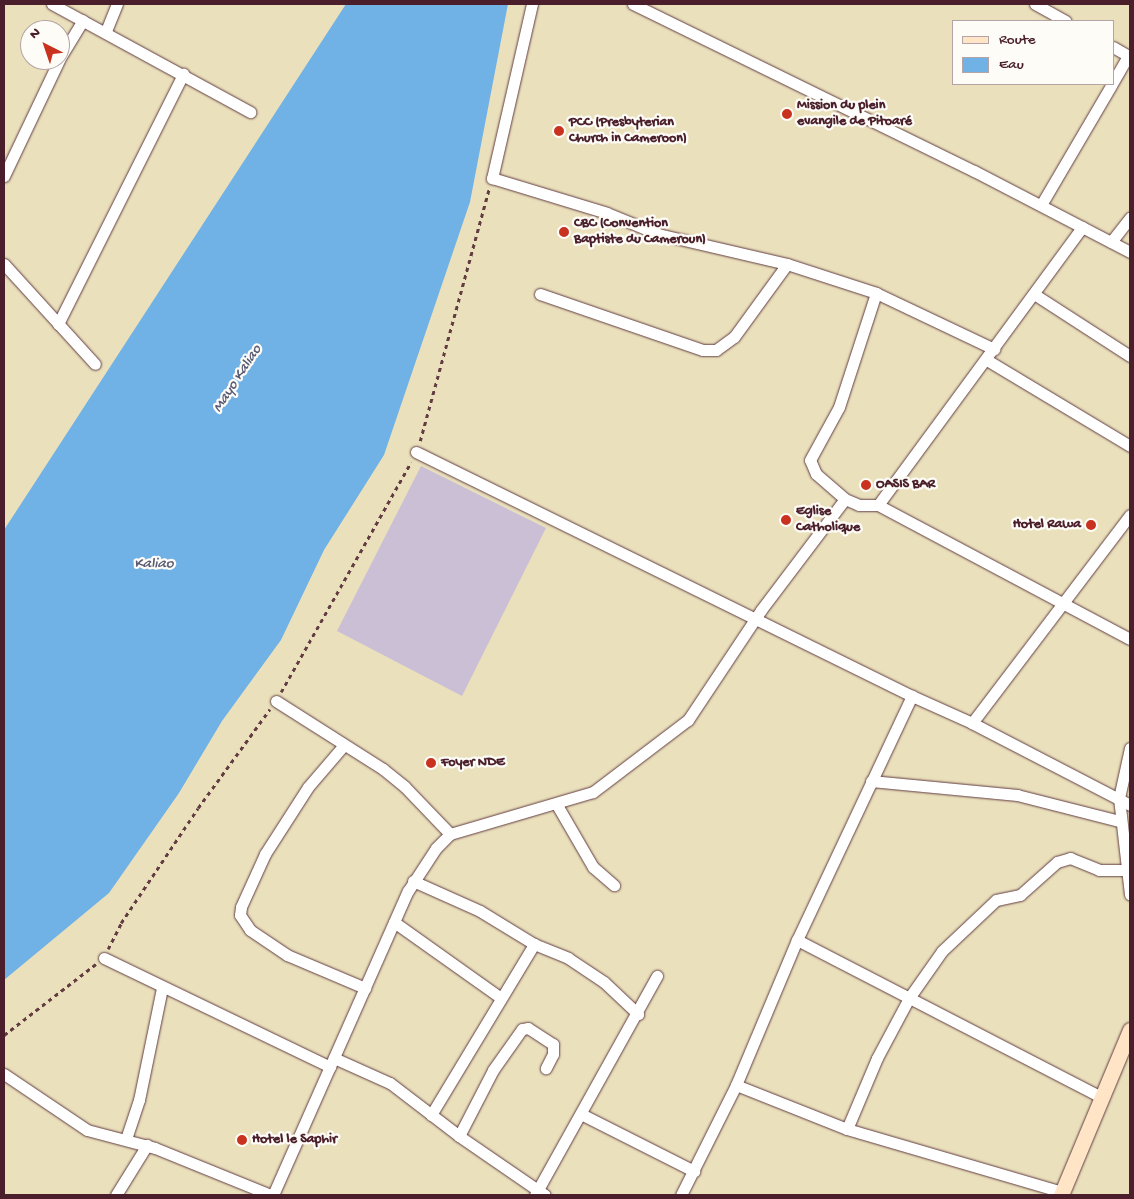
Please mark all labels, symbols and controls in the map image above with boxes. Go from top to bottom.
north arrow [20,20,70,70]
legend [952,20,1114,85]
text: N [26,25,45,43]
text: Route [999,31,1036,49]
text: Eau [999,56,1024,74]
place label: Mission du plein evangile de Pitoaré [797,98,912,130]
marker: Mission du plein evangile de Pitoaré [781,108,793,120]
place label: PCC (Presbyterian Church in Cameroon) [569,115,687,148]
marker: PCC (Presbyterian Church in Cameroon) [553,125,565,137]
place label: CBC (Convention Baptiste du Cameroun) [574,216,706,248]
marker: CBC (Convention Baptiste du Cameroun) [558,226,570,238]
water label: Mayo Kaliao [210,342,266,416]
place label: OASIS BAR [876,477,935,493]
marker: OASIS BAR [860,479,872,491]
place label: Eglise Catholique [796,504,860,536]
marker: Eglise Catholique [780,514,792,526]
place label: Hotel Rawa [1013,517,1081,533]
marker: Hotel Rawa [1085,519,1097,531]
water label: Kaliao [134,556,174,574]
place label: Foyer NDE [441,755,505,771]
marker: Foyer NDE [425,757,437,769]
place label: Hotel le Saphir [252,1132,337,1148]
marker: Hotel le Saphir [236,1134,248,1146]

